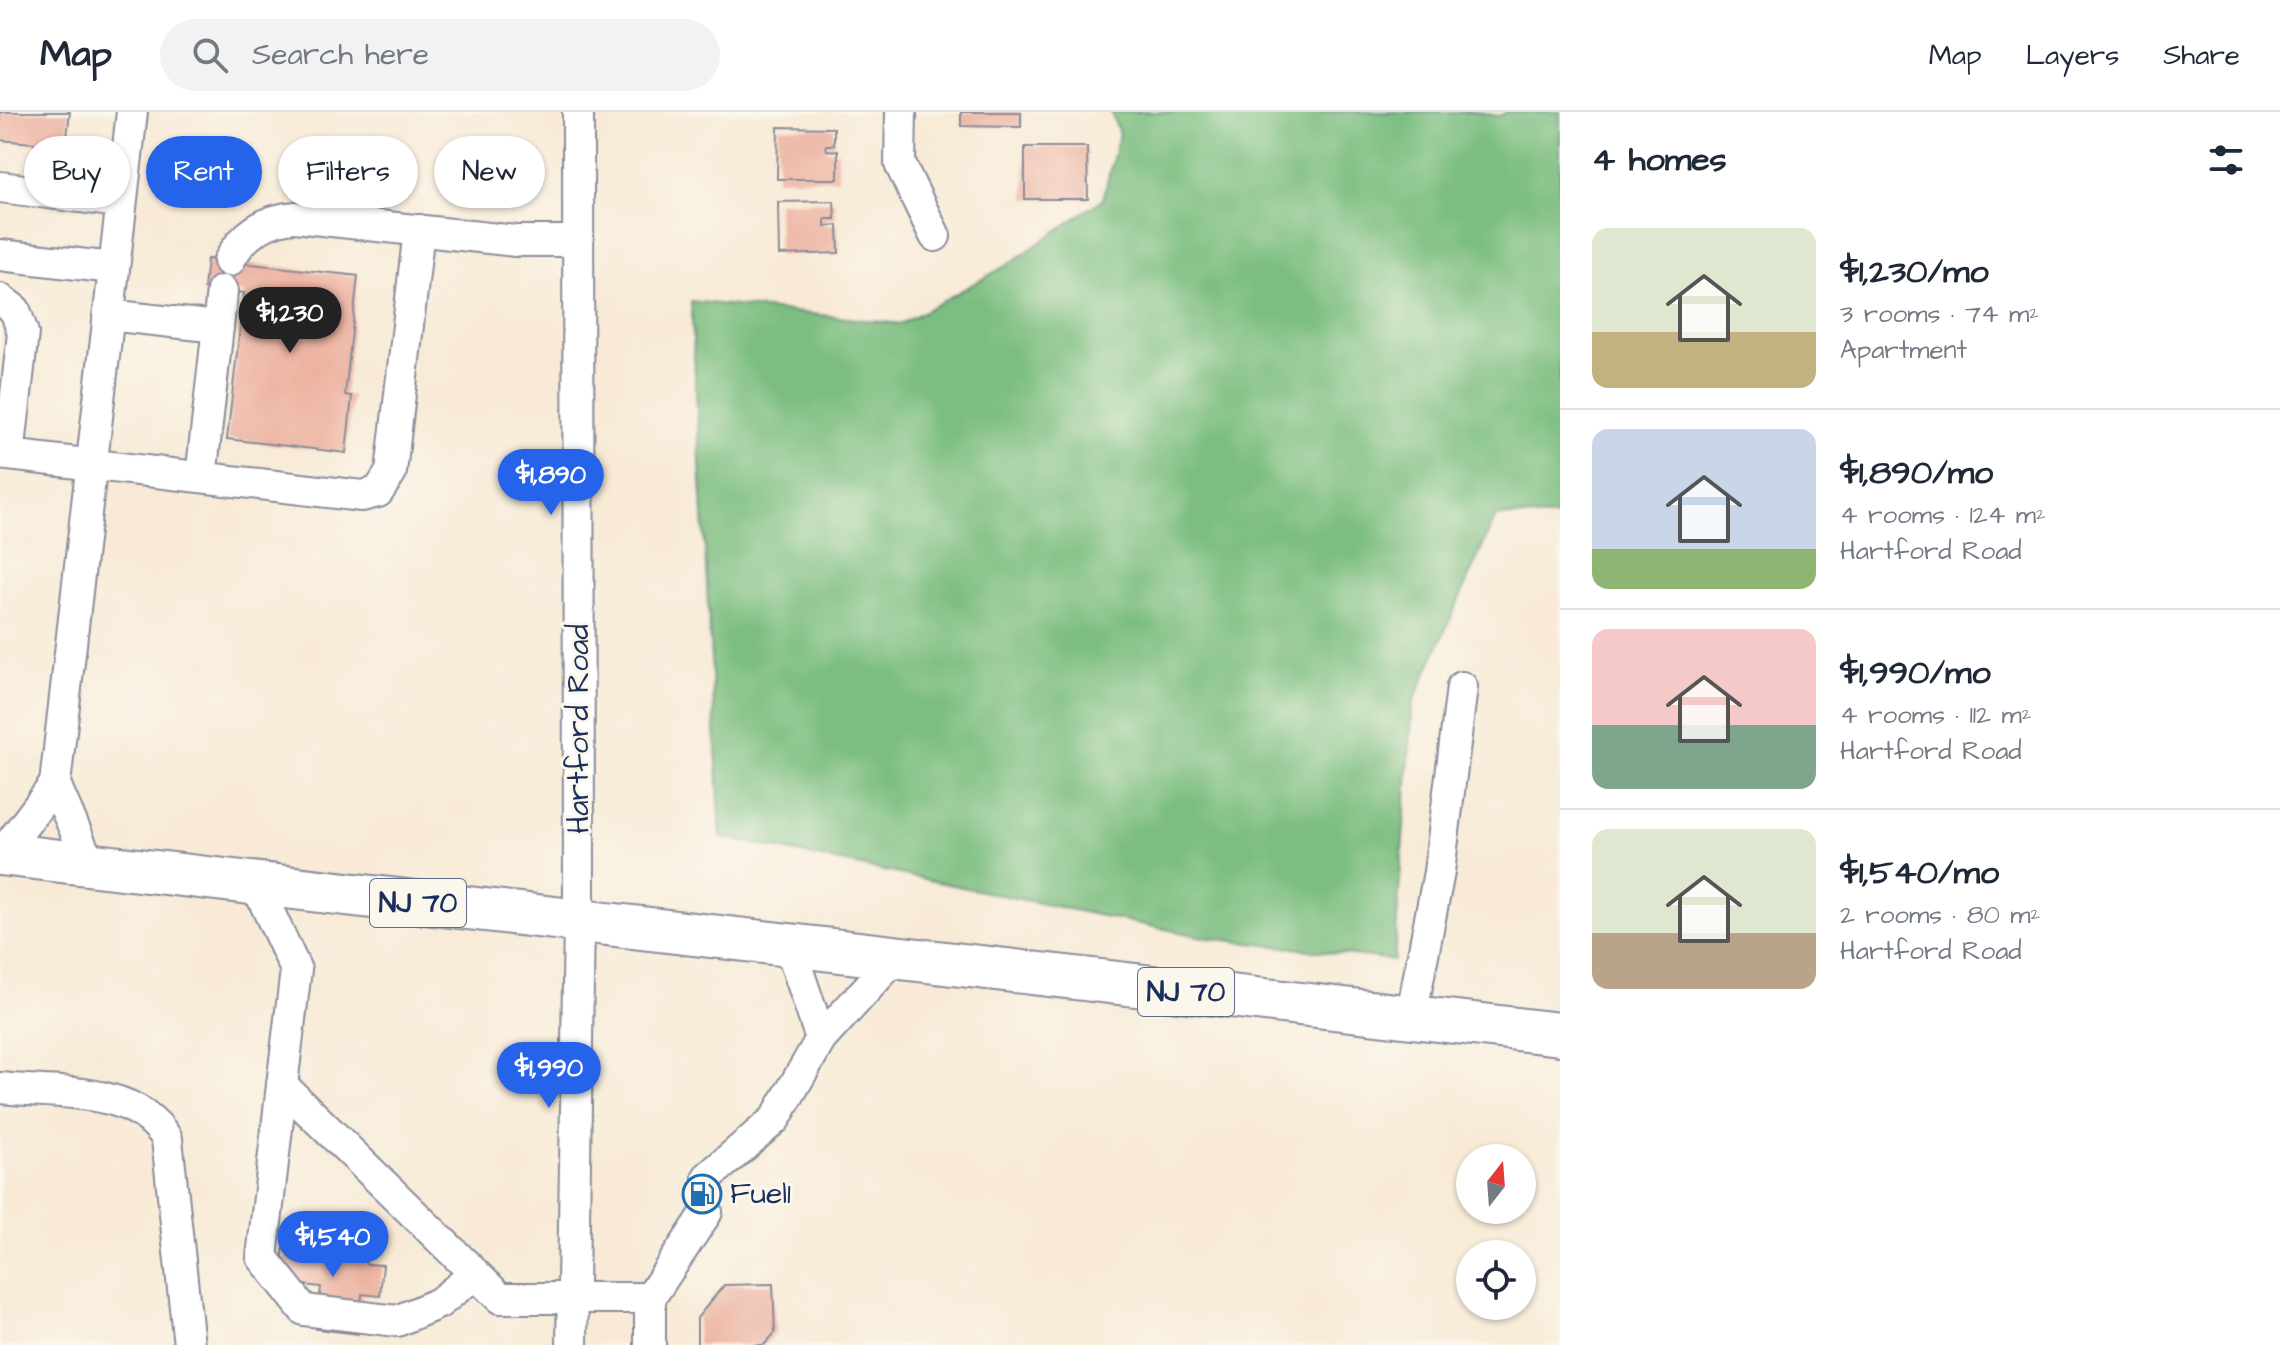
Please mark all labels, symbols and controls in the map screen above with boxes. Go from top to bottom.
search box [160,19,720,91]
text: Map [40,29,112,81]
icon: search [188,33,232,77]
text: Search here [252,34,429,76]
text: Map [1929,36,1982,75]
text: Layers [2026,36,2119,75]
text: Share [2163,36,2240,75]
chip: Buy [24,136,130,208]
chip: Rent [146,136,262,208]
chip: Filters [278,136,418,208]
chip: New [434,136,545,208]
text: 4 homes [1592,136,1727,184]
icon: filters [2204,138,2248,182]
text: $1,230/mo [1840,248,1989,296]
icon: home [1656,260,1752,356]
pin: $1,230 [225,287,355,355]
text: $1,230 [257,295,323,331]
text: 3 rooms · 74 m² [1840,296,2039,332]
text: Apartment [1840,332,1967,368]
pin: $1,890 [486,449,616,517]
text: $1,890/mo [1840,449,1993,497]
text: $1,890 [516,457,586,493]
icon: home [1656,461,1752,557]
text: 4 rooms · 124 m² [1840,497,2046,533]
text: Hartford Road [1840,533,2022,569]
street label: Hartford Road [558,624,600,834]
text: $1,990/mo [1840,649,1991,697]
icon: home [1656,661,1752,757]
text: 4 rooms · 112 m² [1840,697,2031,733]
text: Hartford Road [1840,733,2022,769]
text: $1,540/mo [1840,849,1999,897]
icon: home [1656,861,1752,957]
road number: NJ 70 [370,879,466,927]
text: 2 rooms · 80 m² [1840,897,2040,933]
text: Hartford Road [1840,933,2022,969]
road number: NJ 70 [1138,968,1234,1016]
pin: $1,990 [484,1042,614,1110]
text: $1,990 [515,1050,583,1086]
north arrow [1456,1144,1536,1224]
map controls [1456,1144,1536,1320]
fuel station icon: Fuel1 [681,1173,723,1215]
place label: Fuel1 [730,1173,791,1215]
pin: $1,540 [268,1211,398,1279]
text: $1,540 [296,1219,370,1255]
button: locate [1456,1240,1536,1320]

